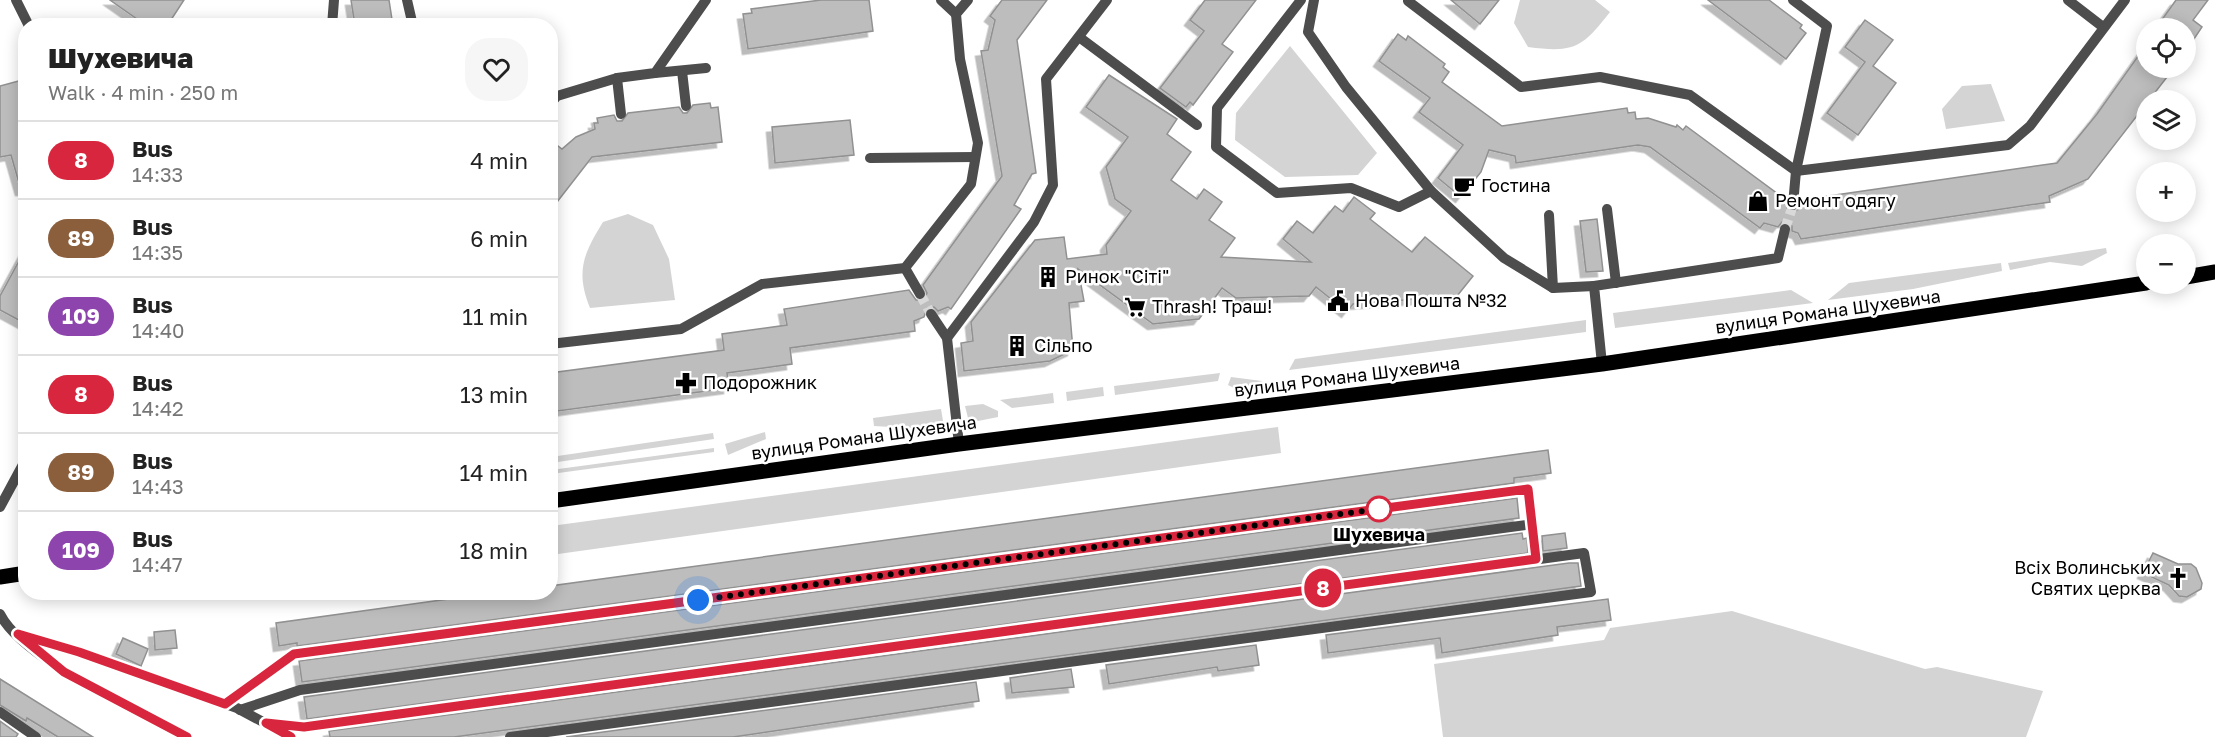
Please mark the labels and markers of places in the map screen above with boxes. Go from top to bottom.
cafe icon: Гостина [1452,174,1476,198]
place label: Гостина [1481,174,1551,196]
shop icon: Ремонт одягу [1746,189,1770,213]
place label: Ремонт одягу [1775,189,1896,211]
building icon: Ринок "Сіті" [1036,265,1060,289]
place label: Ринок "Сіті" [1065,265,1169,287]
public building icon: Нова Пошта №32 [1326,289,1350,313]
place label: Нова Пошта №32 [1355,289,1507,311]
supermarket icon: Thrash! Траш! [1123,295,1147,319]
place label: Thrash! Траш! [1152,295,1273,317]
building icon: Сільпо [1005,334,1029,358]
place label: Сільпо [1034,334,1093,356]
pharmacy icon: Подорожник [674,371,698,395]
place label: Подорожник [703,371,817,393]
marker: Шухевича [1366,496,1392,522]
place label: Шухевича [1333,523,1425,545]
place label: Всіх Волинських Святих церква [2014,556,2161,599]
church icon: Всіх Волинських Святих церква [2166,566,2190,590]

